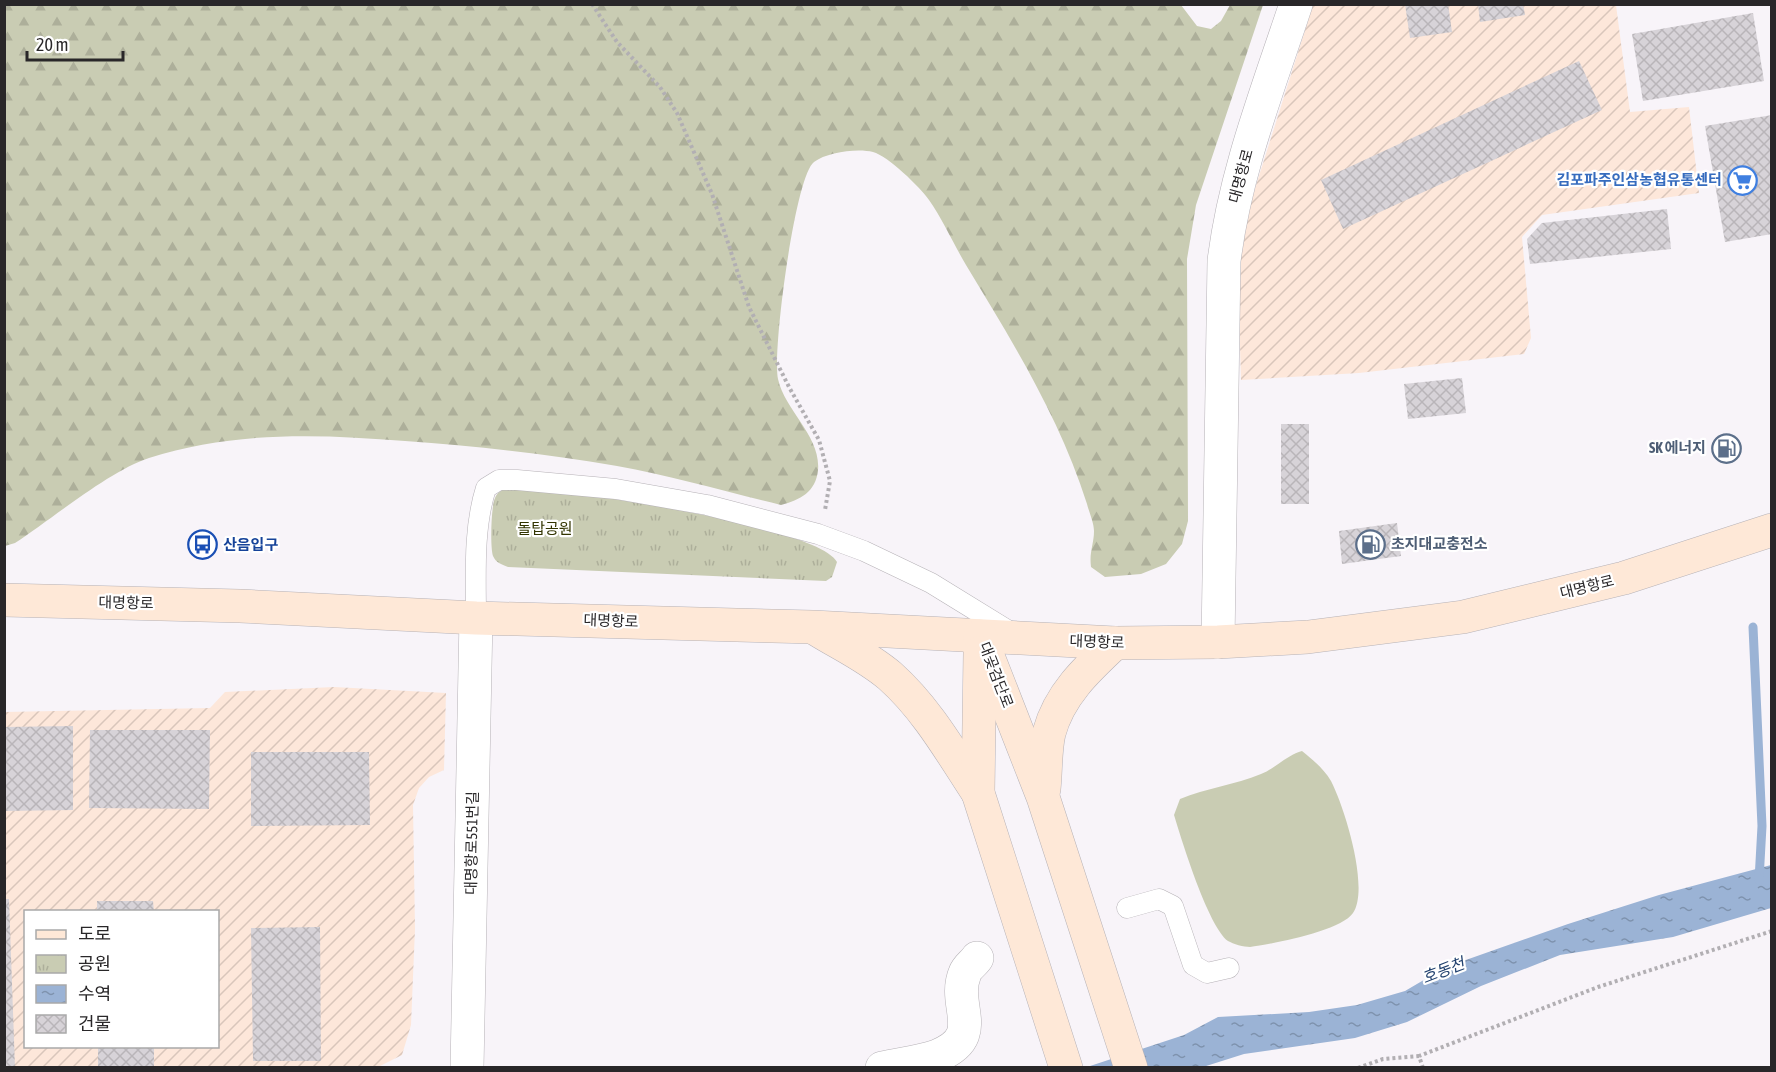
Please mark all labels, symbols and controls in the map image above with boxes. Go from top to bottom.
scale bar [27,24,123,62]
text: 20 m [36,34,68,55]
street label: 대명항로 [1225,147,1256,205]
supermarket icon: 김포파주인삼농협유통센터 [1727,164,1759,196]
place label: 김포파주인삼농협유통센터 [1556,171,1722,188]
fuel station icon: SK 에너지 [1711,432,1743,464]
place label: SK 에너지 [1649,439,1706,456]
park label: 돌탑공원 [517,520,573,537]
fuel station icon: 초지대교충전소 [1354,528,1386,560]
bus stop icon: 산음입구 [186,529,218,561]
place label: 초지대교충전소 [1391,535,1488,552]
place label: 산음입구 [223,536,278,553]
street label: 대명항로 [1558,572,1616,601]
street label: 대명항로 [98,594,154,611]
street label: 대명항로 [583,611,639,630]
street label: 대명항로 [1069,632,1125,651]
street label: 대곶검단로 [976,640,1017,710]
street label: 대명항로551번길 [462,791,481,895]
legend [24,910,219,1048]
text: 도로 [78,923,111,944]
text: 공원 [78,953,111,974]
water label: 호동천 [1419,953,1469,986]
text: 수역 [78,983,111,1004]
text: 건물 [78,1013,111,1034]

